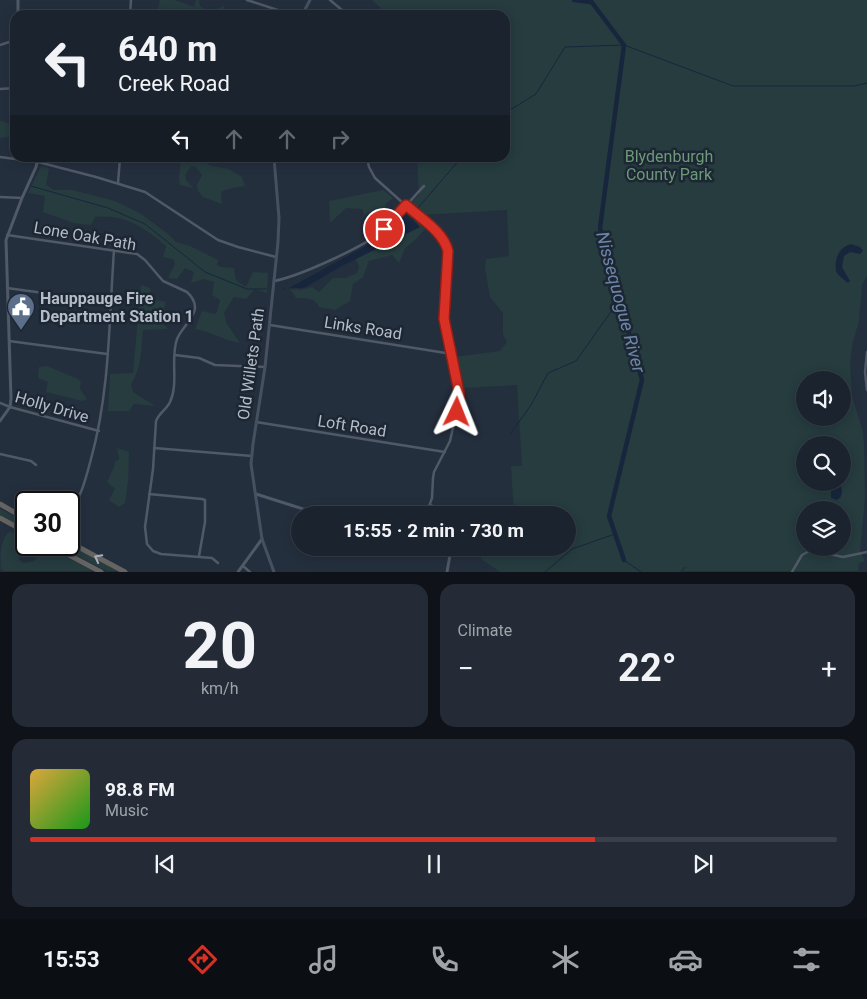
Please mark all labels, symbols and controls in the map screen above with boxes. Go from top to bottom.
text: 640 m [118,29,217,70]
icon: left [35,30,100,95]
text: Creek Road [118,71,230,96]
icon: left [167,125,195,153]
icon: ahead [220,125,248,153]
icon: ahead [273,125,301,153]
icon: right [326,125,354,153]
park label: Blydenburgh County Park [625,147,713,184]
pin [363,208,405,250]
icon: arrive [370,215,398,243]
street label: Lone Oak Path [32,218,138,254]
water label: Nissequogue River [592,229,650,376]
place label: Hauppauge Fire Department Station 1 [40,289,194,326]
public building icon: Hauppauge Fire Department Station 1 [6,292,36,331]
street label: Old Willets Path [234,307,268,421]
street label: Links Road [323,312,403,344]
map controls [796,371,851,556]
button: sound [796,371,851,426]
position arrow [430,385,482,437]
street label: Holly Drive [13,387,91,427]
street label: Loft Road [316,411,388,441]
button: search [796,436,851,491]
speed limit sign: 30 [15,491,80,556]
button: layers [796,501,851,556]
text: 15:55 · 2 min · 730 m [343,519,524,542]
one-way arrow [95,554,104,564]
text: 20 [182,608,257,684]
text: Climate [458,621,512,640]
text: 22° [618,646,677,690]
text: − [458,652,474,685]
text: + [821,652,837,685]
text: km/h [201,679,239,698]
text: 98.8 FM [105,778,175,801]
text: Music [105,801,148,820]
icon: previous [151,850,179,878]
icon: pause [420,850,448,878]
icon: next [689,850,717,878]
icon: directions [185,942,220,977]
icon: music [306,942,341,977]
icon: phone [427,942,462,977]
icon: climate [548,942,583,977]
icon: car [668,942,703,977]
icon: filters [789,942,824,977]
text: 15:53 [43,947,100,972]

